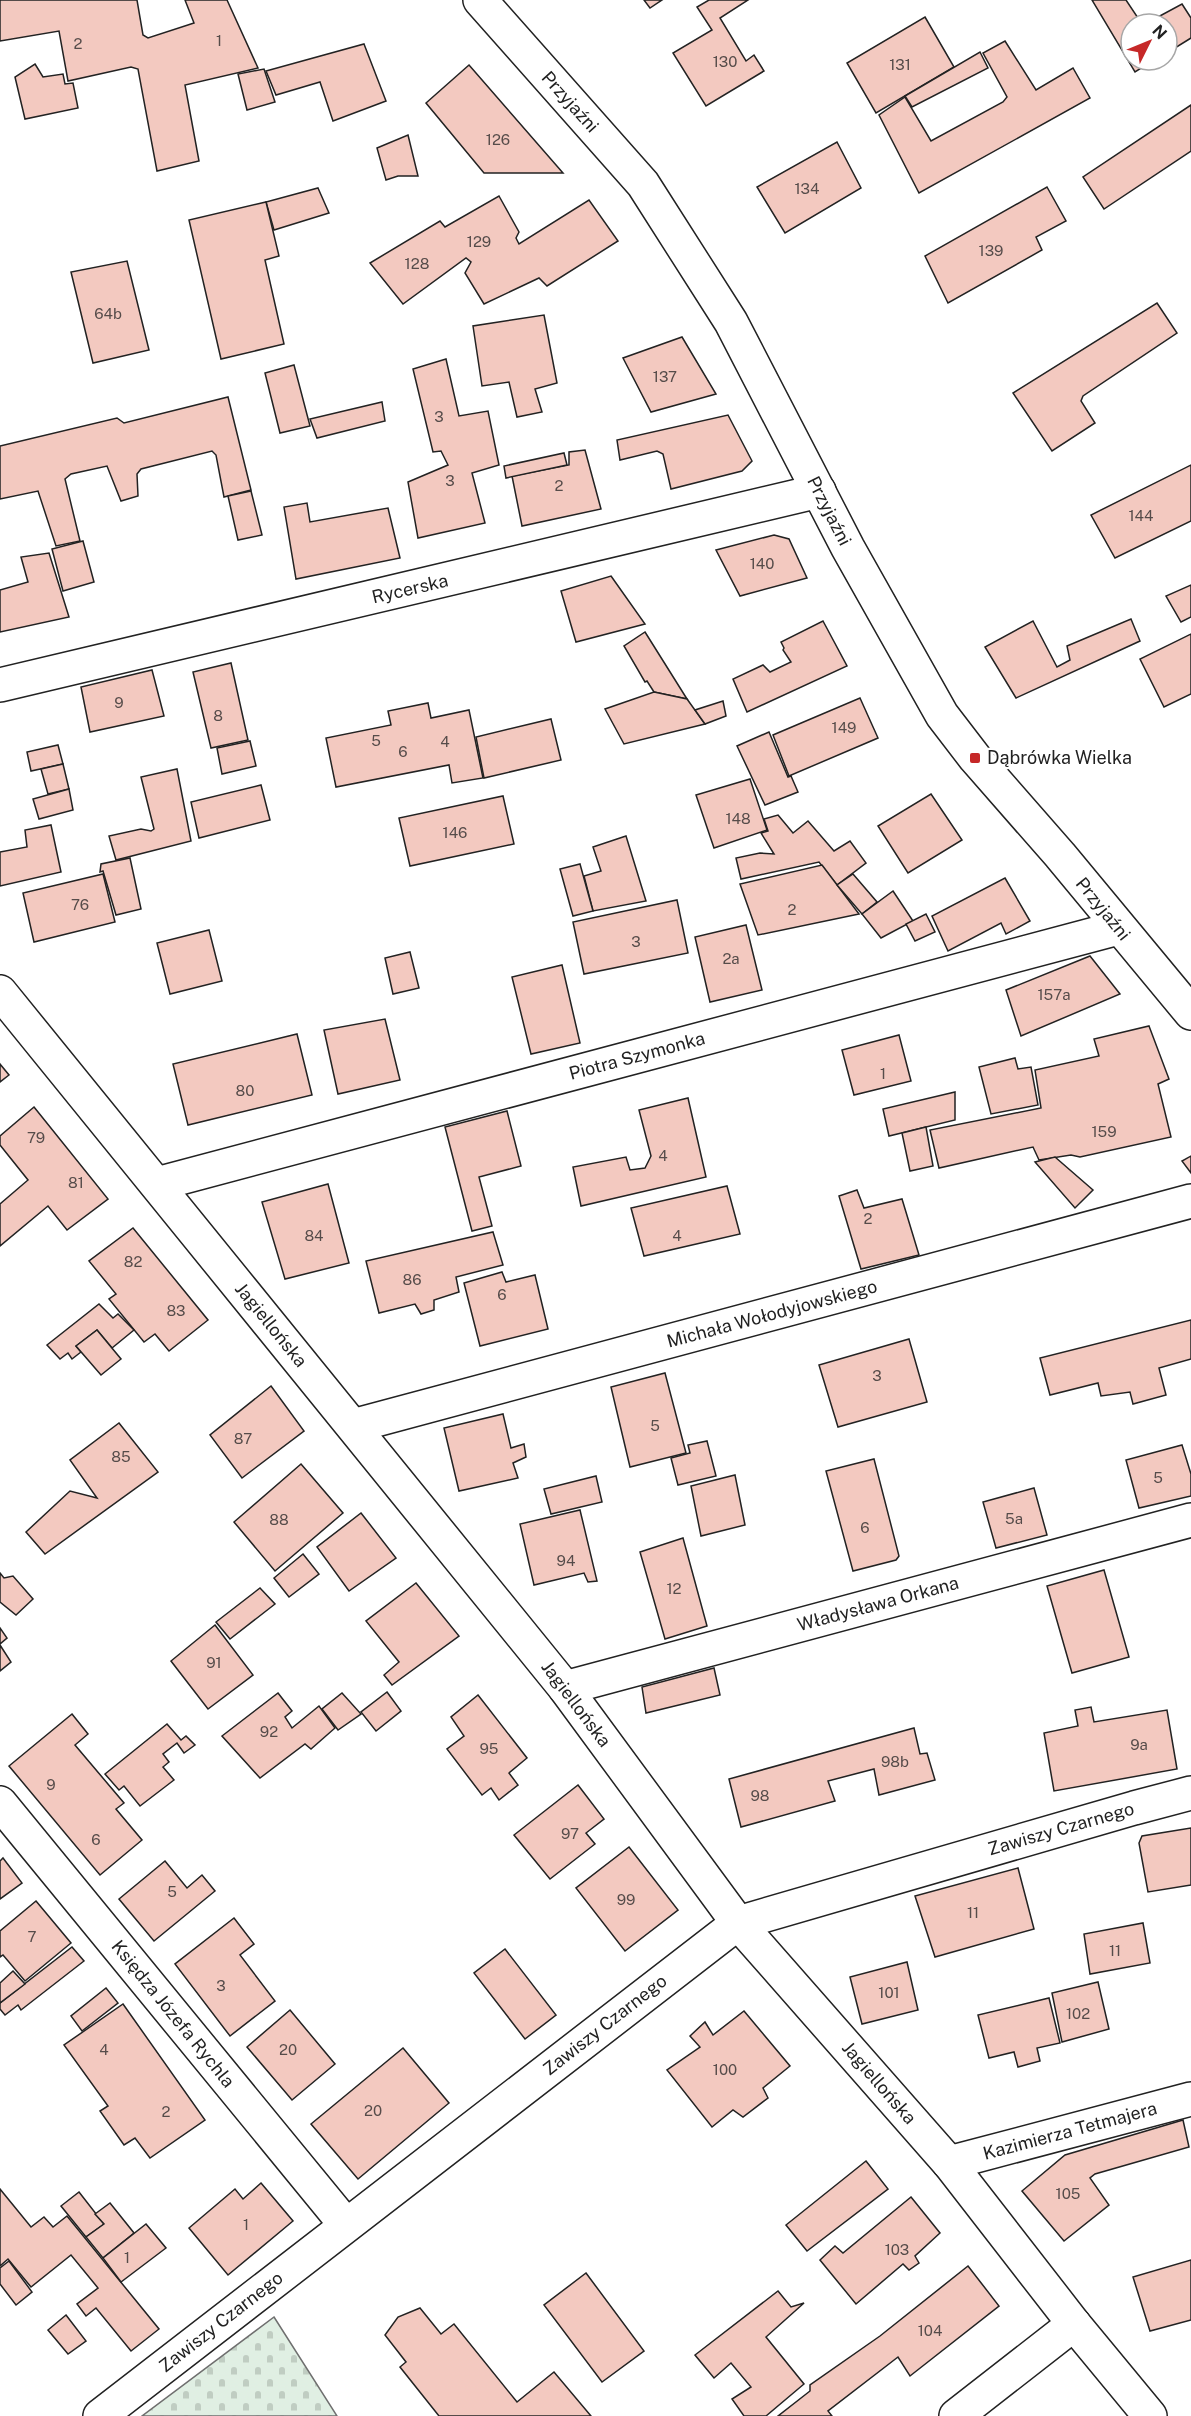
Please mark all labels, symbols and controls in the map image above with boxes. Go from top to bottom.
north arrow [1119,12,1179,72]
text: N [1148,21,1171,43]
house number: 1 [216,32,222,49]
house number: 2 [74,35,83,52]
house number: 130 [713,53,737,70]
house number: 131 [889,56,911,73]
street label: Przyjaźni [538,67,603,137]
house number: 126 [486,131,510,148]
house number: 134 [795,180,819,197]
house number: 129 [467,233,491,250]
house number: 139 [979,242,1003,259]
house number: 128 [405,255,429,272]
house number: 64b [94,305,122,322]
house number: 137 [653,368,677,385]
house number: 3 [434,408,444,425]
house number: 3 [445,472,455,489]
street label: Przyjaźni [803,473,856,549]
house number: 2 [555,477,564,494]
house number: 144 [1129,507,1153,524]
house number: 140 [750,555,774,572]
street label: Rycerska [370,570,450,607]
house number: 9 [114,694,124,711]
house number: 8 [213,707,223,724]
house number: 149 [832,719,856,736]
house number: 5 [371,732,381,749]
house number: 4 [440,733,450,750]
house number: 6 [398,743,408,760]
place label: Dąbrówka Wielka [987,747,1132,768]
marker: Dąbrówka Wielka [968,751,982,765]
house number: 148 [725,810,751,827]
house number: 146 [443,824,467,841]
street label: Przyjaźni [1072,873,1135,944]
house number: 76 [71,896,89,913]
house number: 2 [788,901,797,918]
house number: 3 [631,933,641,950]
house number: 2a [722,950,740,967]
house number: 157a [1037,986,1071,1003]
street label: Piotra Szymonka [567,1027,707,1084]
house number: 1 [880,1065,886,1082]
house number: 80 [236,1082,254,1099]
house number: 159 [1091,1123,1117,1140]
house number: 79 [27,1129,45,1146]
house number: 4 [658,1147,668,1164]
house number: 81 [68,1174,84,1191]
house number: 2 [864,1210,873,1227]
house number: 84 [304,1227,324,1244]
house number: 4 [672,1227,682,1244]
house number: 82 [124,1253,142,1270]
house number: 86 [403,1271,421,1288]
street label: Michała Wołodyjowskiego [664,1275,879,1352]
street label: Jagiellońska [231,1278,312,1371]
house number: 6 [497,1286,507,1303]
house number: 83 [166,1302,186,1319]
house number: 3 [872,1367,882,1384]
house number: 5 [650,1417,660,1434]
house number: 87 [234,1430,252,1447]
house number: 85 [111,1448,131,1465]
house number: 5 [1153,1469,1163,1486]
house number: 5a [1005,1510,1023,1527]
house number: 88 [269,1511,289,1528]
house number: 6 [860,1519,870,1536]
house number: 94 [557,1552,575,1569]
street label: Władysława Orkana [795,1572,961,1635]
house number: 12 [666,1580,682,1597]
house number: 91 [206,1654,222,1671]
street label: Jagiellońska [537,1656,616,1751]
house number: 92 [260,1723,278,1740]
house number: 9a [1130,1736,1148,1753]
house number: 95 [480,1740,498,1757]
house number: 98b [881,1753,909,1770]
house number: 9 [46,1776,56,1793]
house number: 98 [751,1787,769,1804]
street label: Zawiszy Czarnego [985,1798,1136,1859]
house number: 97 [561,1825,579,1842]
house number: 6 [91,1831,101,1848]
house number: 5 [167,1883,177,1900]
house number: 99 [617,1891,635,1908]
house number: 11 [967,1904,979,1921]
house number: 7 [27,1928,37,1945]
street label: Księdza Józefa Rychla [107,1936,239,2092]
house number: 11 [1109,1942,1121,1959]
street label: Zawiszy Czarnego [539,1970,671,2079]
house number: 3 [216,1977,226,1994]
house number: 101 [878,1984,900,2001]
house number: 102 [1066,2005,1090,2022]
street label: Jagiellońska [838,2037,921,2128]
house number: 4 [99,2041,109,2058]
house number: 20 [279,2041,297,2058]
house number: 100 [713,2061,737,2078]
street label: Kazimierza Tetmajera [981,2097,1159,2164]
house number: 20 [364,2102,382,2119]
house number: 2 [162,2103,171,2120]
house number: 105 [1056,2185,1080,2202]
house number: 1 [243,2216,249,2233]
house number: 103 [885,2241,909,2258]
house number: 1 [124,2249,130,2266]
street label: Zawiszy Czarnego [155,2267,287,2376]
house number: 104 [918,2322,942,2339]

